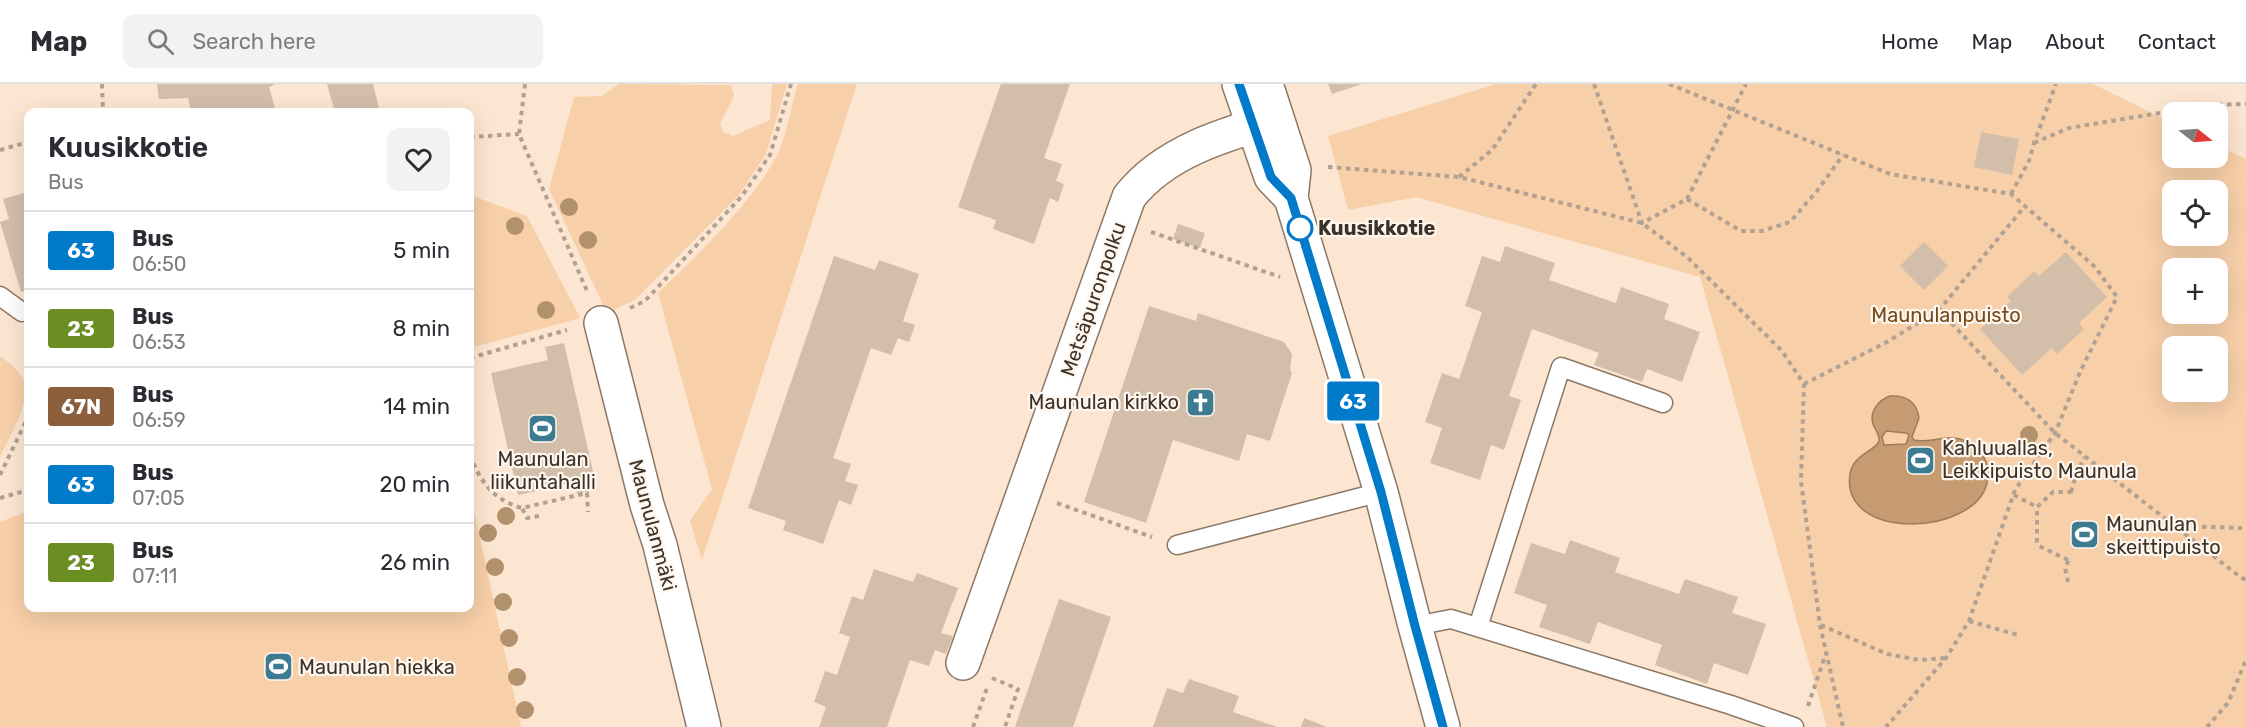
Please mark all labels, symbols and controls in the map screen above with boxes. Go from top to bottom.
search box [123,14,543,68]
text: Map [30,25,87,58]
icon: search [144,25,177,58]
text: Search here [192,28,316,55]
text: Home [1881,29,1938,54]
text: Map [1971,29,2012,54]
text: About [2045,29,2105,54]
text: Contact [2138,29,2216,54]
north arrow [2162,102,2228,168]
map controls [2162,102,2228,402]
button: heart [387,128,450,191]
text: Kuusikkotie [48,131,208,164]
text: Bus [48,170,84,194]
button: locate [2162,180,2228,246]
marker: Kuusikkotie [1287,215,1313,241]
place label: Kuusikkotie [1318,216,1435,240]
street label: Metsäpuronpolku [1055,219,1131,379]
text: Bus [132,225,174,252]
text: 5 min [393,237,450,264]
text: 63 [67,238,95,263]
text: 06:50 [132,252,186,276]
button: + [2162,258,2228,324]
text: Bus [132,303,174,330]
park label: Maunulanpuisto [1871,303,2021,327]
text: 8 min [392,315,450,342]
text: 23 [67,316,95,341]
text: 06:53 [132,330,186,354]
button: − [2162,336,2228,402]
text: Bus [132,381,174,408]
line badge: 63 [1326,382,1380,420]
church icon: Maunulan kirkko [1184,386,1216,418]
text: 63 [1339,389,1367,414]
place label: Maunulan kirkko [1029,390,1179,414]
text: 14 min [383,393,450,420]
text: 67N [61,394,101,419]
text: 06:59 [132,408,186,432]
sports icon: Maunulan liikuntahalli [527,412,559,444]
place label: Kahluuallas, Leikkipuisto Maunula [1942,436,2137,483]
sports icon: Kahluuallas, Leikkipuisto Maunula [1905,444,1937,476]
place label: Maunulan liikuntahalli [490,447,596,494]
street label: Maunulanmäki [624,457,682,593]
text: Bus [132,459,174,486]
text: 20 min [380,471,450,498]
text: 63 [67,472,95,497]
text: 07:05 [132,486,185,510]
place label: Maunulan skeittipuisto [2106,512,2221,559]
sports icon: Maunulan skeittipuisto [2069,519,2101,551]
text: Bus [132,537,174,564]
text: 26 min [380,549,450,576]
text: 23 [67,550,95,575]
text: 07:11 [132,564,177,588]
sports icon: Maunulan hiekka [262,651,294,683]
place label: Maunulan hiekka [299,655,455,679]

